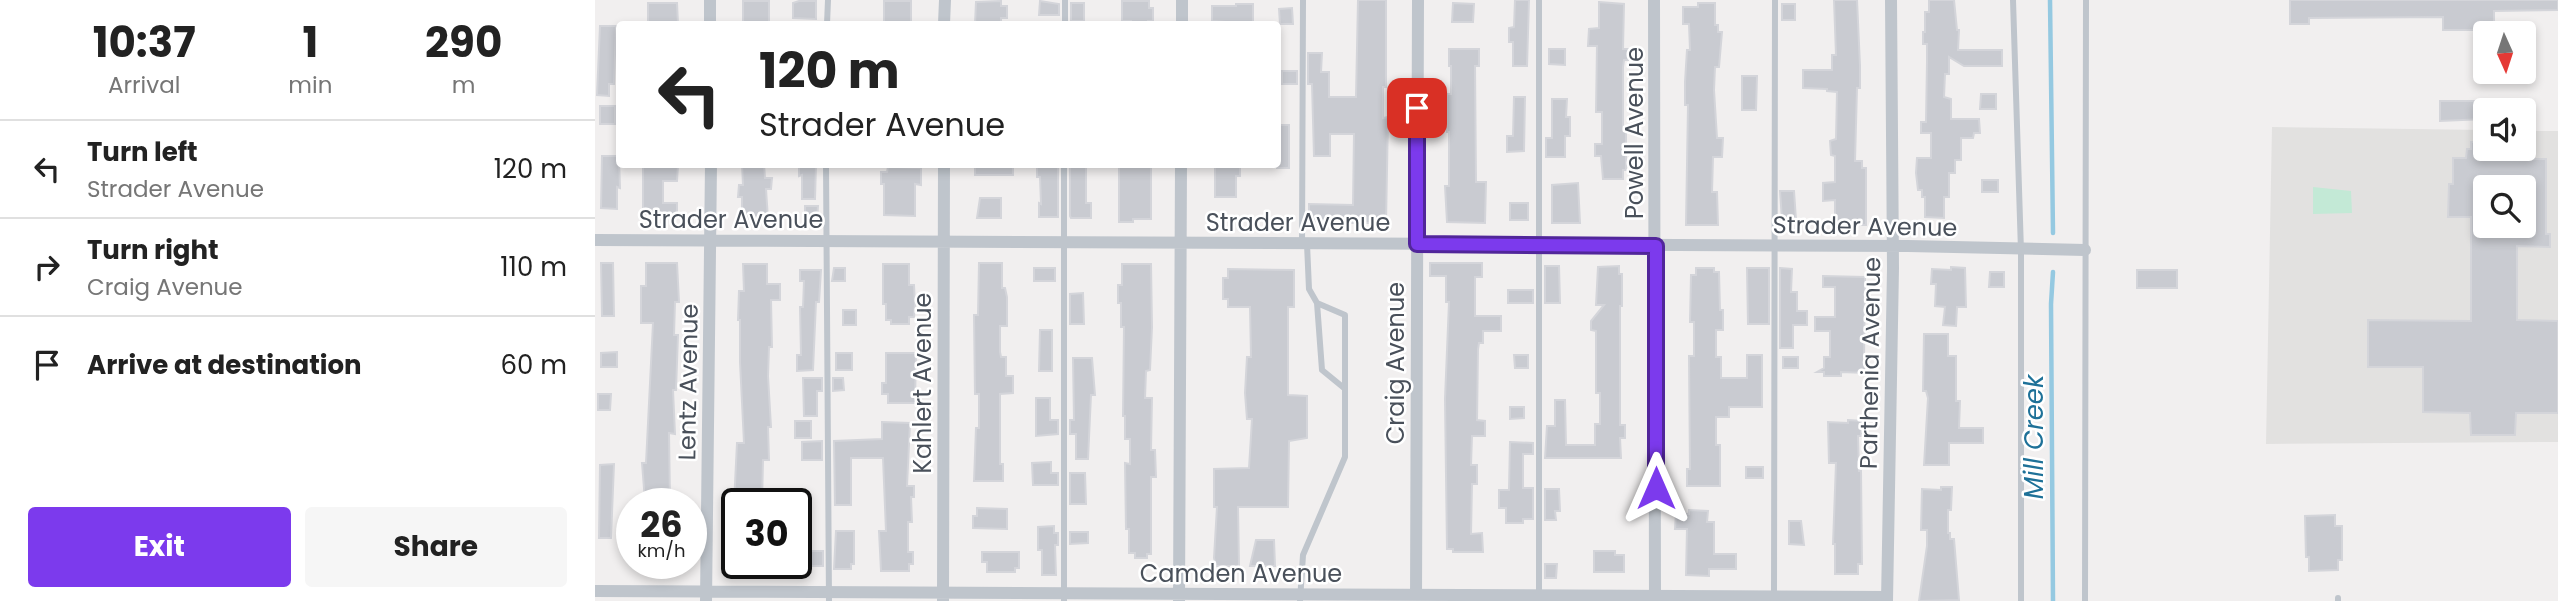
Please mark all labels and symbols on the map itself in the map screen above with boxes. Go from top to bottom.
north arrow [2473,21,2536,84]
street label: Powell Avenue [1618,47,1651,219]
pin [1387,78,1447,138]
street label: Strader Avenue [639,203,823,236]
street label: Strader Avenue [1206,206,1390,239]
street label: Strader Avenue [1772,208,1958,244]
street label: Parthenia Avenue [1852,257,1888,469]
street label: Craig Avenue [1379,282,1412,444]
street label: Kahlert Avenue [906,293,939,473]
street label: Lentz Avenue [670,303,706,461]
water label: Mill Creek [2016,373,2052,499]
position arrow [1619,451,1693,525]
speed limit sign: 30 [721,488,812,579]
street label: Camden Avenue [1140,557,1342,590]

